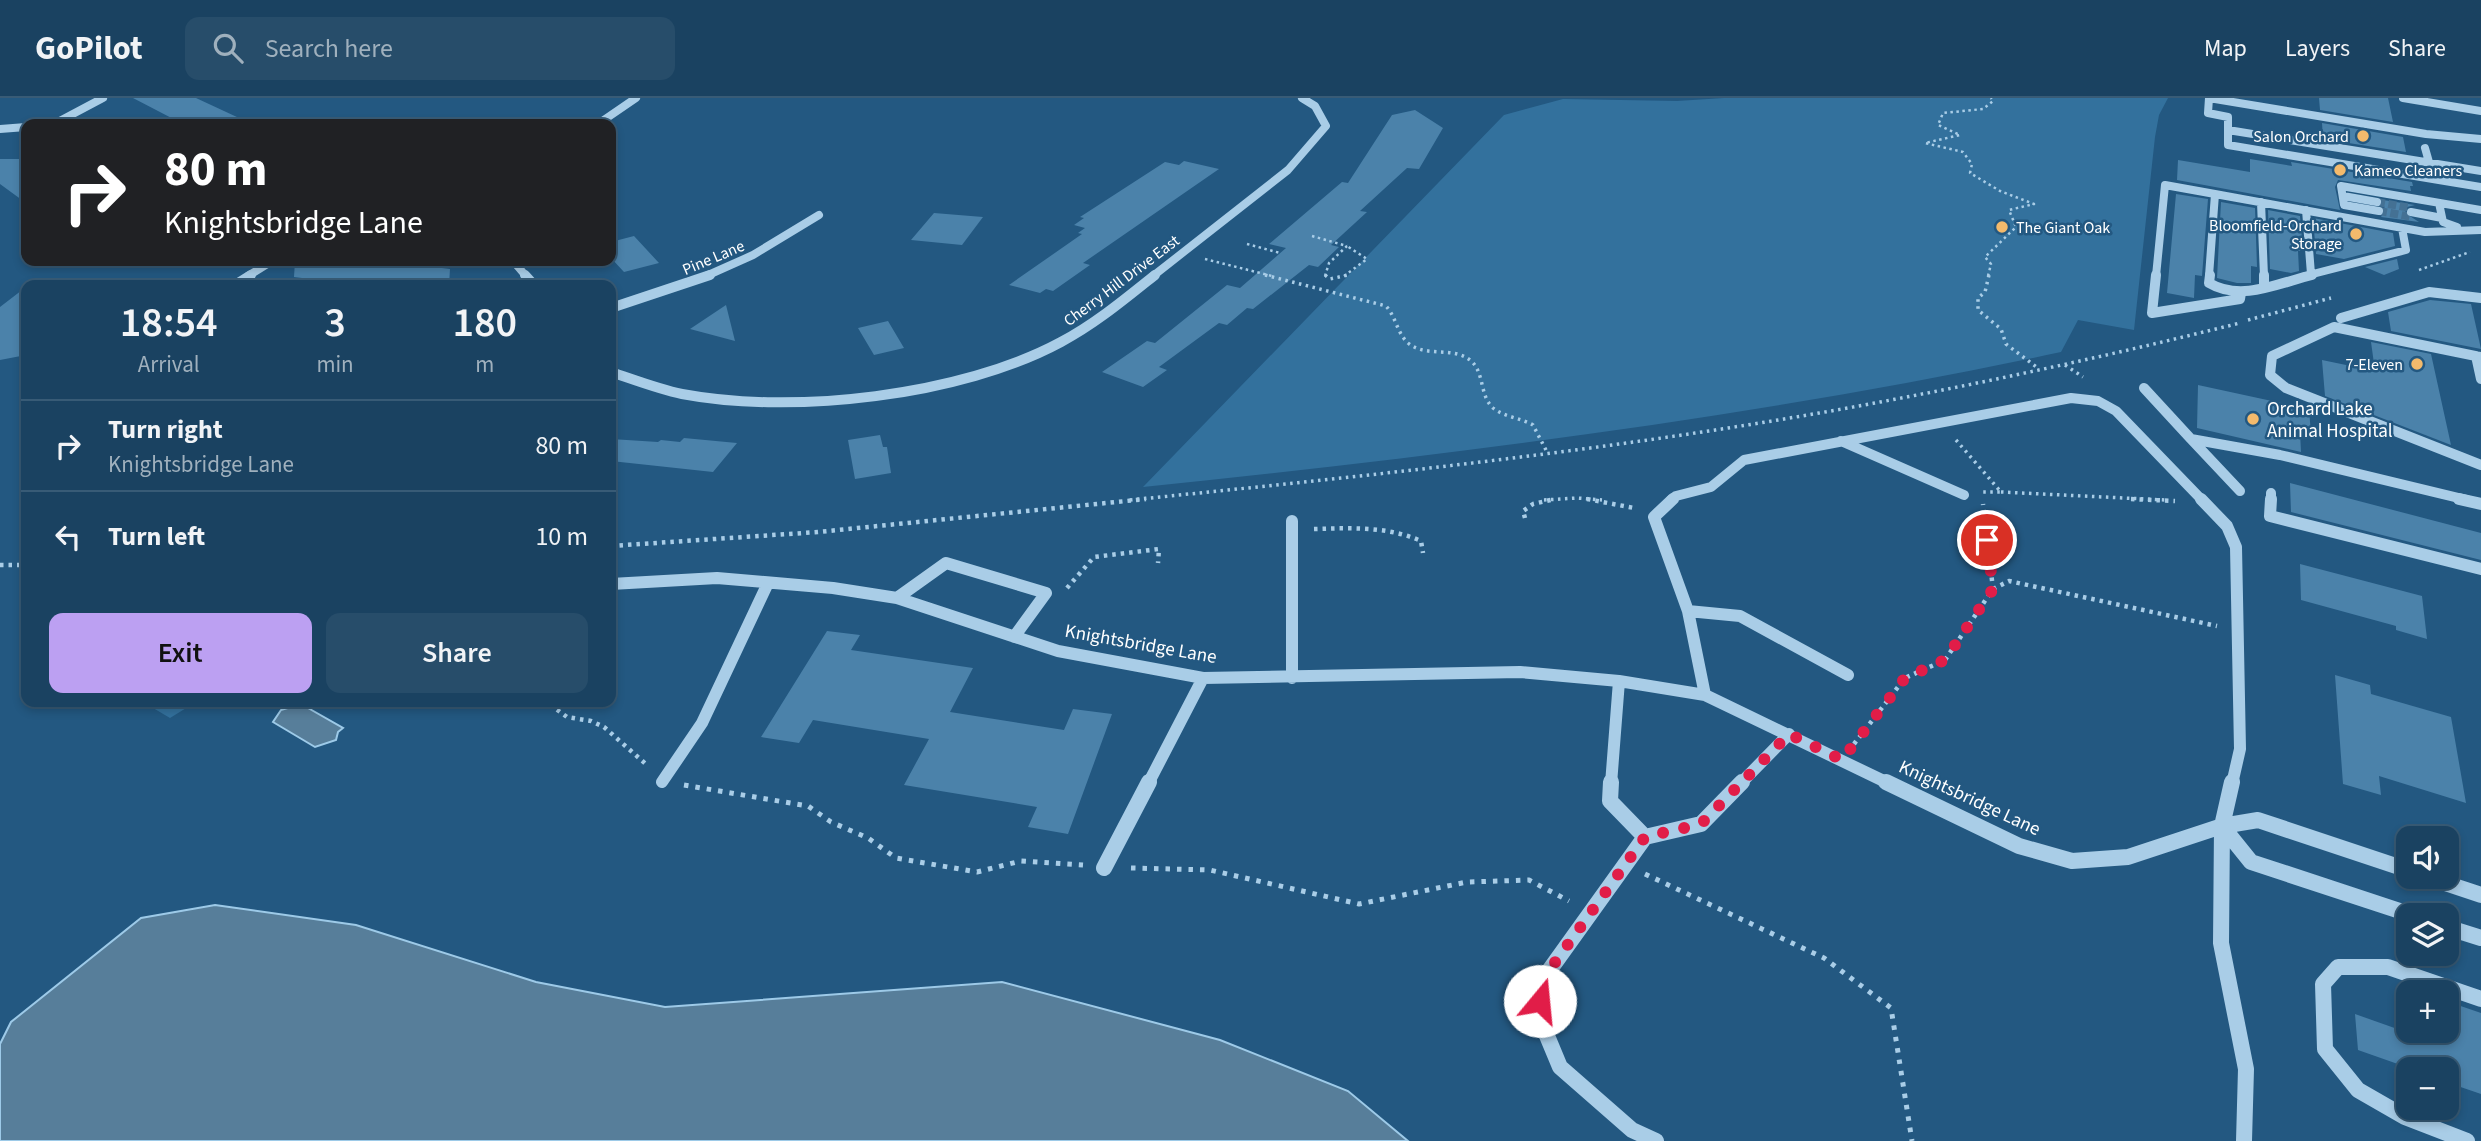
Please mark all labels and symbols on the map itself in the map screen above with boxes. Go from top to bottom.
place label: Salon Orchard [2253,126,2349,148]
marker: Salon Orchard [2355,128,2371,144]
place label: Kameo Cleaners [2354,160,2463,182]
marker: Kameo Cleaners [2332,162,2348,178]
place label: Bloomfield-Orchard Storage [2209,215,2342,255]
place label: The Giant Oak [2016,217,2110,239]
marker: The Giant Oak [1994,219,2010,235]
marker: Bloomfield-Orchard Storage [2348,226,2364,242]
street label: Cherry Hill Drive East [1059,230,1185,332]
street label: Pine Lane [679,235,748,281]
place label: 7-Eleven [2345,354,2403,376]
marker: 7-Eleven [2409,356,2425,372]
place label: Orchard Lake Animal Hospital [2267,396,2393,445]
marker: Orchard Lake Animal Hospital [2245,411,2261,427]
pin [1957,510,2017,570]
street label: Knightsbridge Lane [1063,618,1219,671]
street label: Knightsbridge Lane [1894,754,2045,843]
position arrow [1503,964,1577,1038]

